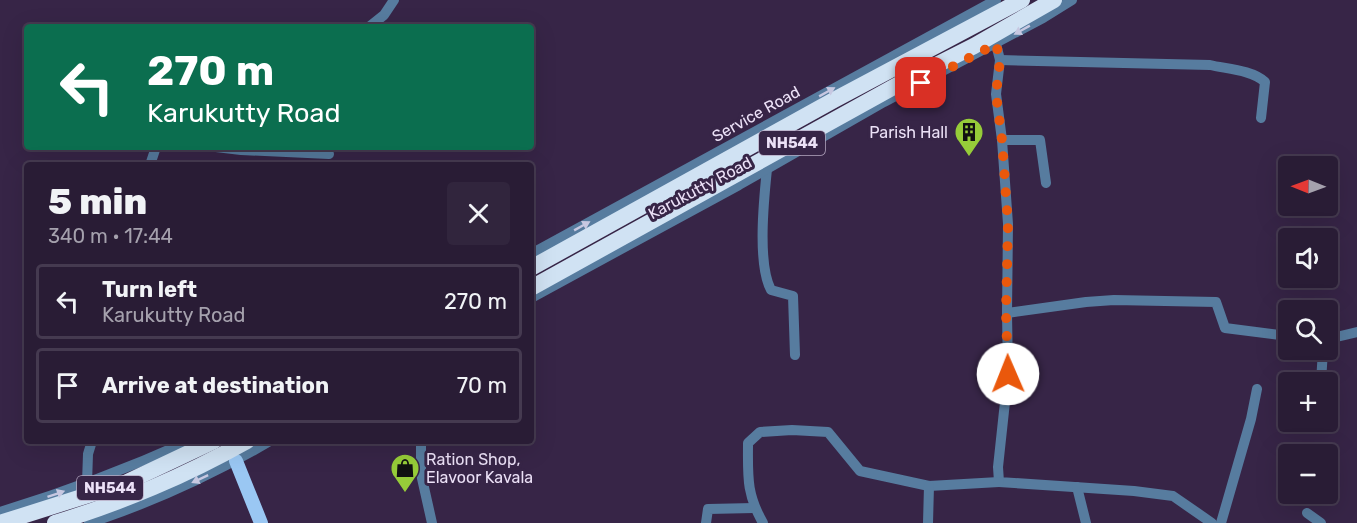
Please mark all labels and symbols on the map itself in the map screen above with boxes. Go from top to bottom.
one-way arrow [1013,25,1030,35]
pin [895,57,946,108]
street label: Service Road [709,82,803,146]
one-way arrow [818,87,835,97]
building icon: Parish Hall [953,116,985,158]
place label: Parish Hall [869,123,948,142]
road number: NH544 [759,131,825,155]
street label: Karukutty Road [645,153,755,223]
north arrow [1278,156,1338,216]
one-way arrow [574,220,590,231]
position arrow [976,342,1040,406]
place label: Ration Shop, Elavoor Kavala [426,450,533,487]
shop icon: Ration Shop, Elavoor Kavala [389,452,421,494]
one-way arrow [192,475,209,484]
road number: NH544 [77,476,143,500]
one-way arrow [47,489,65,499]

